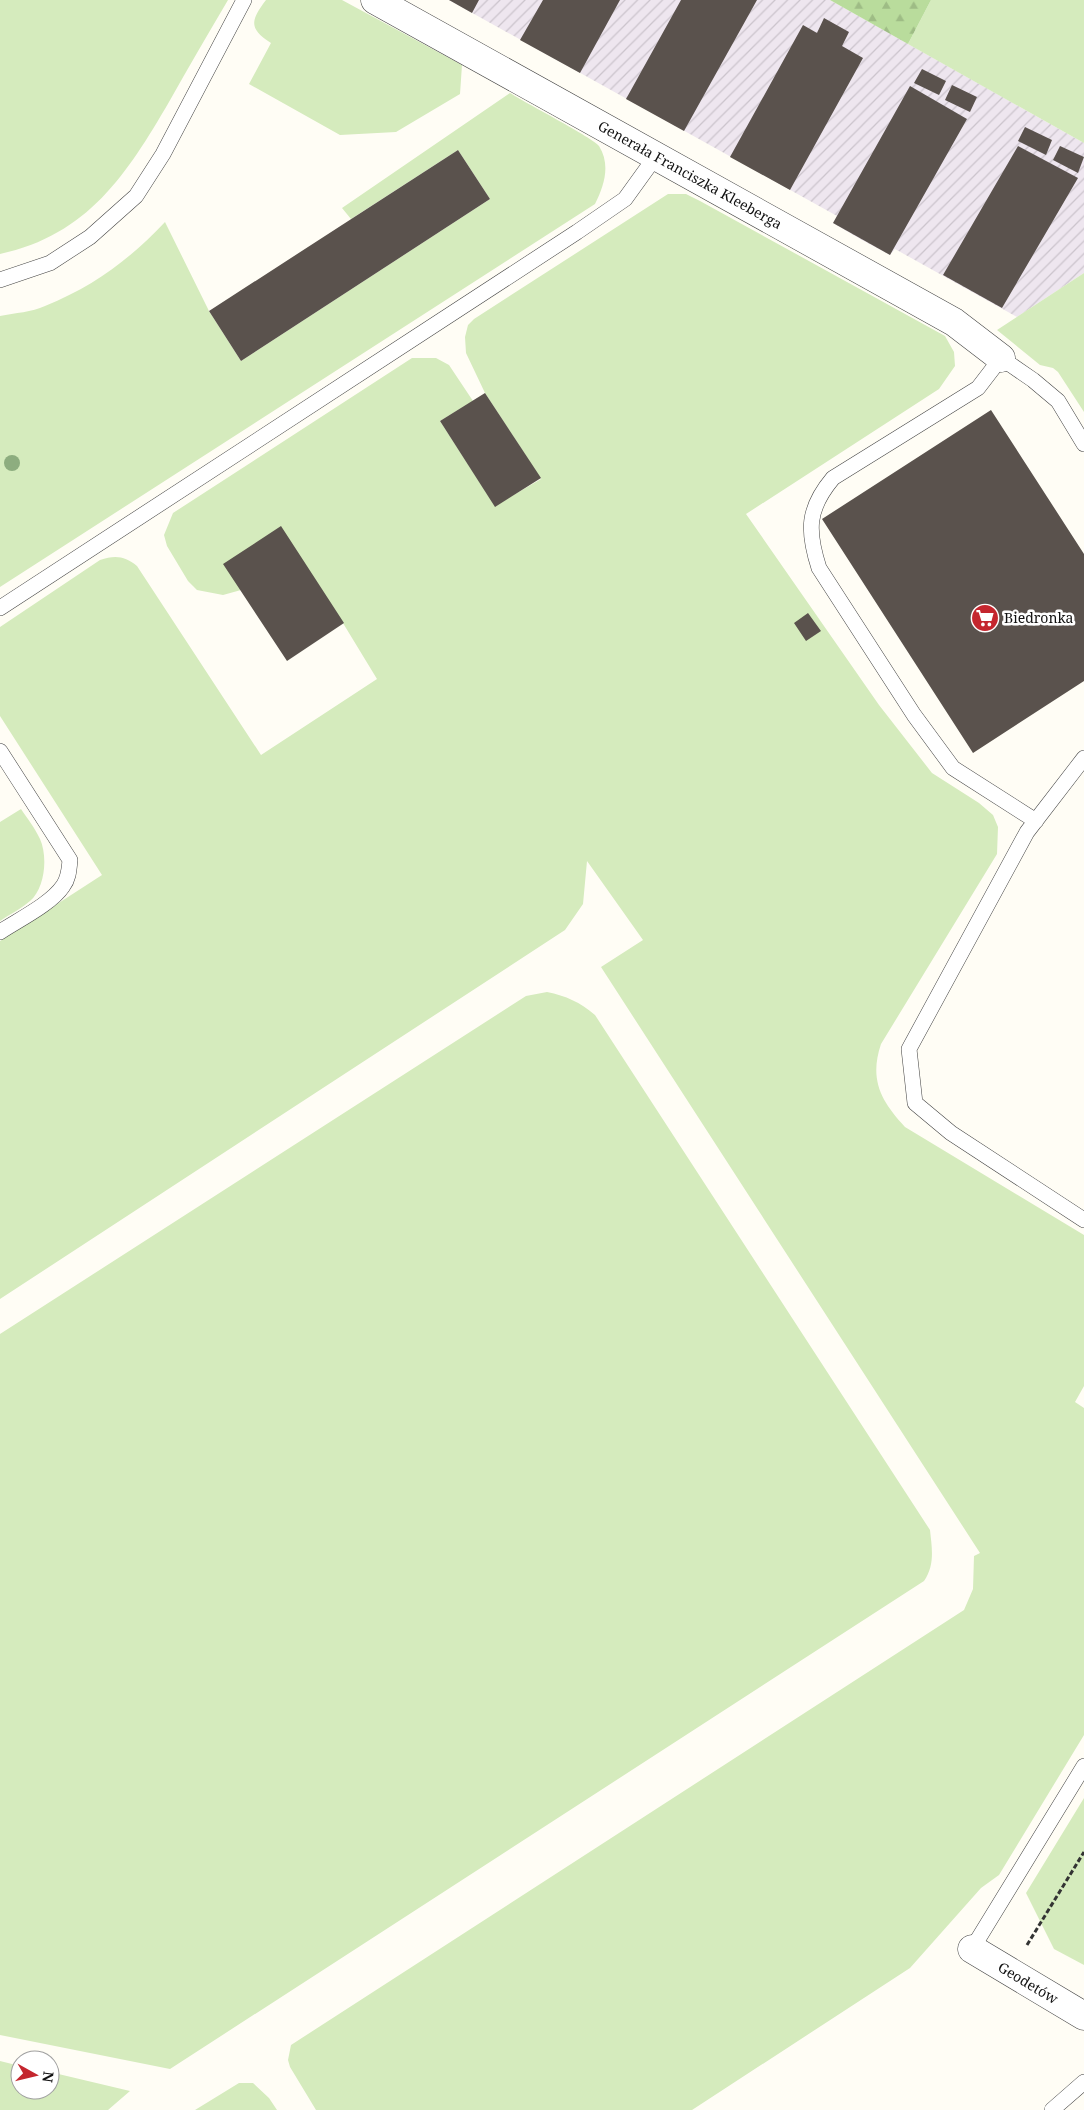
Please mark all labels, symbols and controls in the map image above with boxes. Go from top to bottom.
street label: Generała Franciszka Kleeberga [595,116,786,233]
supermarket icon: Biedronka [970,603,1000,633]
place label: Biedronka [1004,608,1074,627]
street label: Geodetów [995,1957,1063,2008]
north arrow [10,2050,60,2100]
text: N [38,2070,59,2084]

